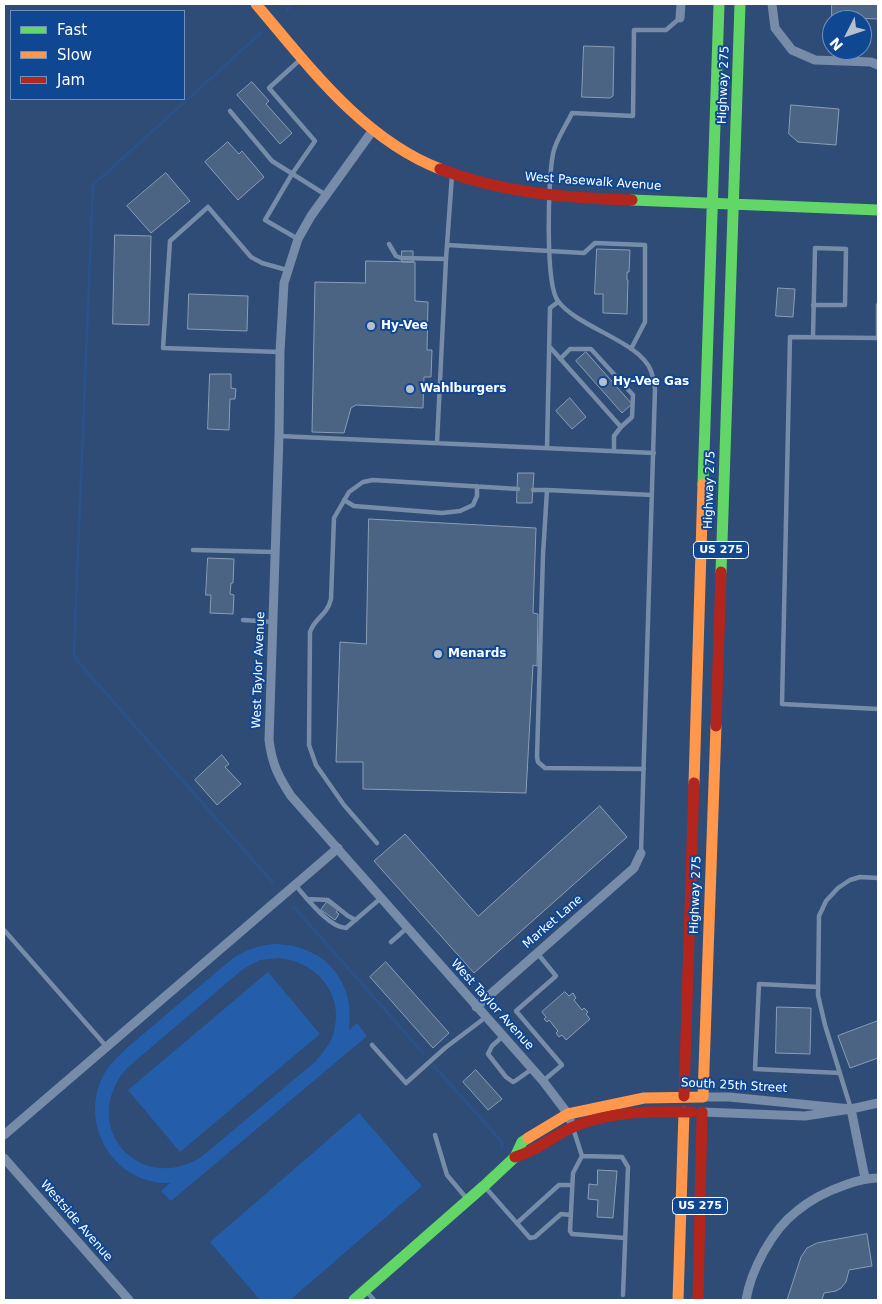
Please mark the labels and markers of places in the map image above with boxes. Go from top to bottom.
place label: Hy-Vee [381,319,428,333]
marker: Hy-Vee [365,320,377,332]
place label: Hy-Vee Gas [613,375,689,389]
marker: Hy-Vee Gas [597,376,609,388]
place label: Wahlburgers [420,382,506,396]
marker: Wahlburgers [404,383,416,395]
place label: Menards [448,647,506,661]
marker: Menards [432,648,444,660]

